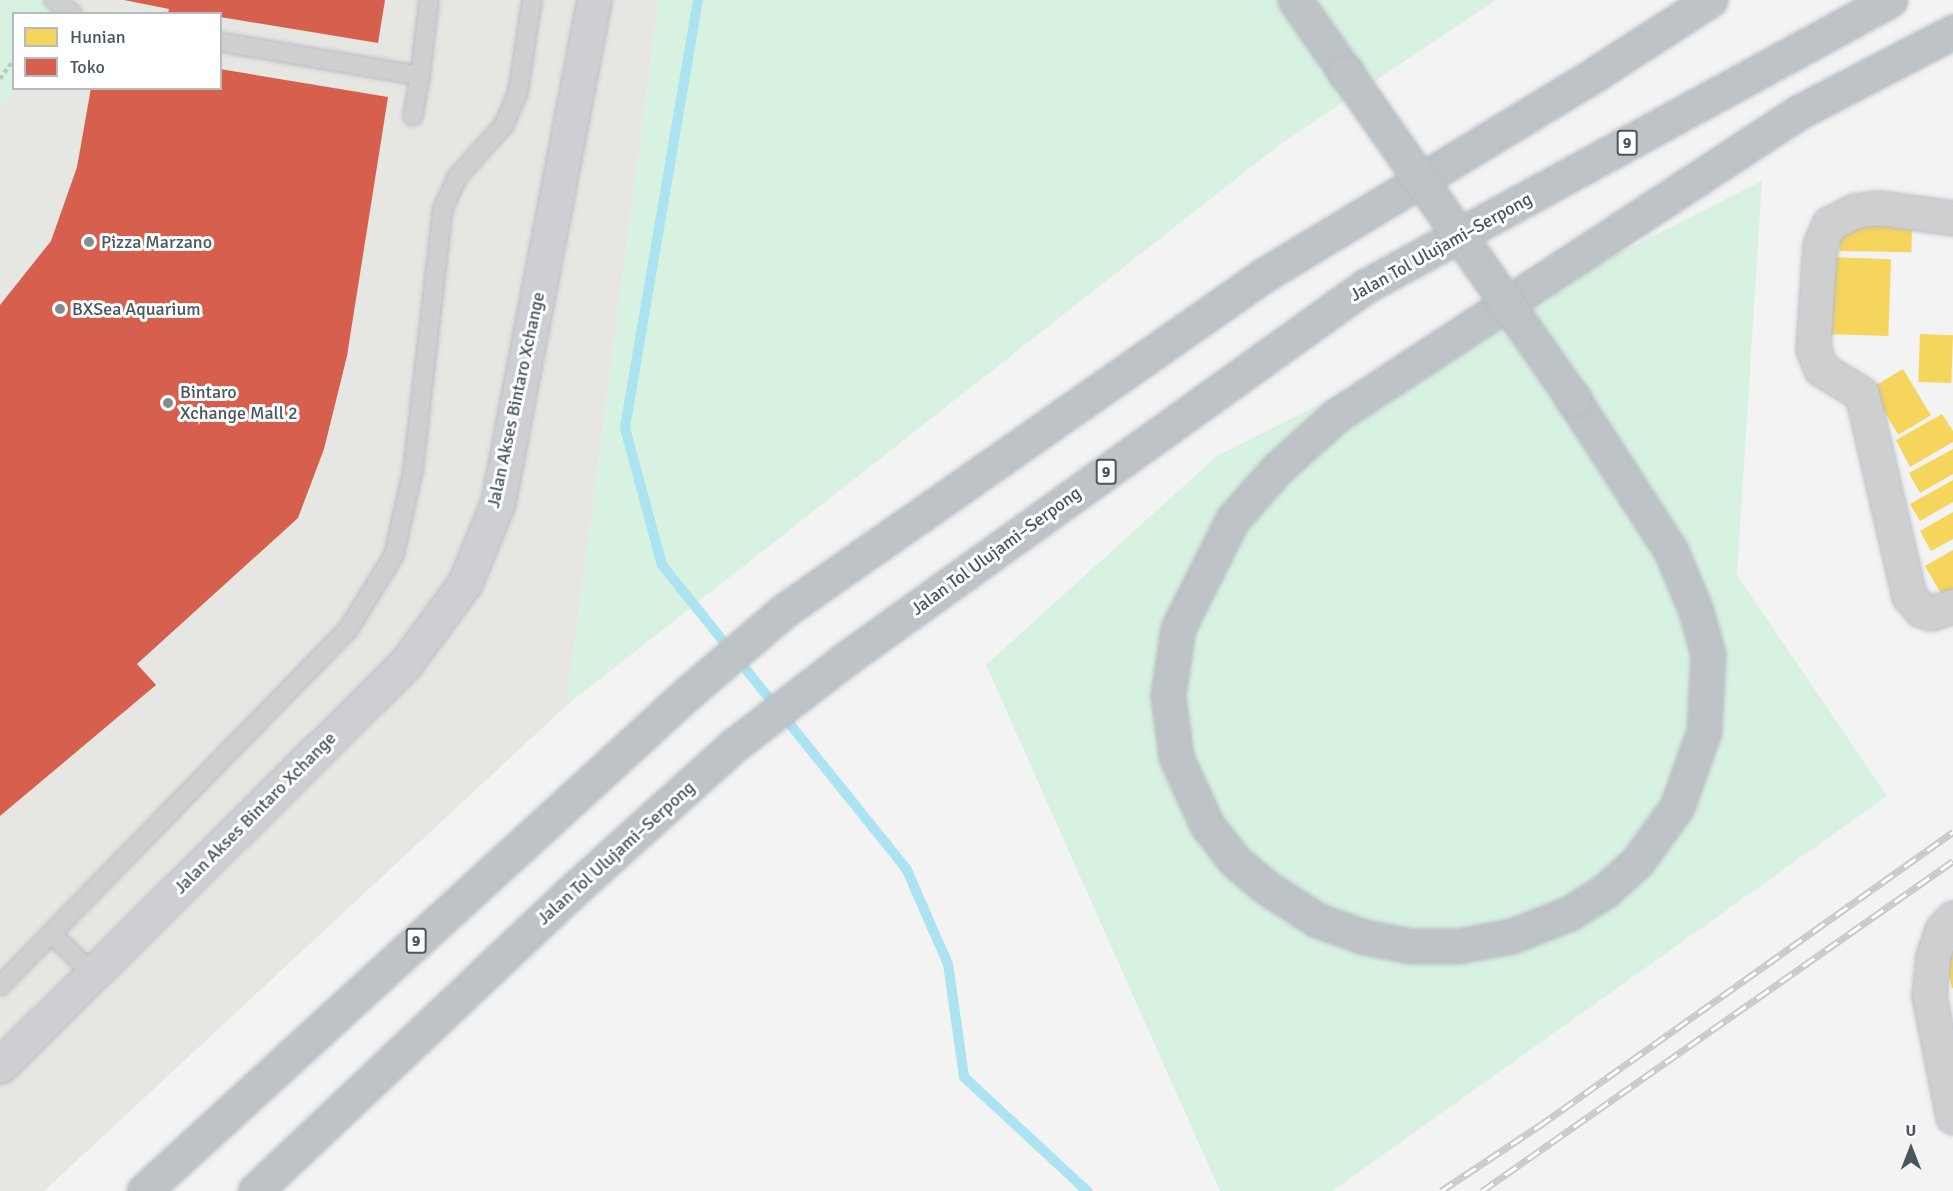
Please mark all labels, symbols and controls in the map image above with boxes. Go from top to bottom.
legend [12,12,222,90]
text: Hunian [70,26,126,48]
text: Toko [70,56,105,78]
road number: 9 [1616,130,1638,156]
street label: Jalan Tol Ulujami–Serpong [1346,188,1536,306]
place label: Pizza Marzano [101,231,212,253]
marker: Pizza Marzano [82,235,96,249]
street label: Jalan Akses Bintaro Xchange [483,290,549,510]
place label: BXSea Aquarium [72,298,201,320]
marker: BXSea Aquarium [53,302,67,316]
place label: Bintaro Xchange Mall 2 [180,382,298,424]
marker: Bintaro Xchange Mall 2 [161,396,175,410]
road number: 9 [1096,459,1116,485]
street label: Jalan Tol Ulujami–Serpong [907,482,1085,620]
street label: Jalan Akses Bintaro Xchange [169,727,341,899]
street label: Jalan Tol Ulujami–Serpong [533,777,699,929]
road number: 9 [406,928,426,954]
north arrow [1881,1119,1941,1179]
text: U [1906,1121,1916,1141]

